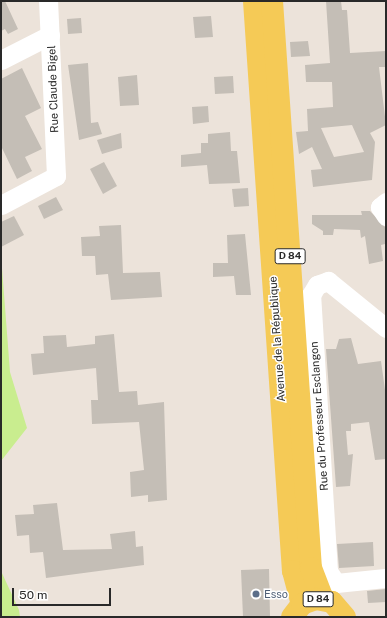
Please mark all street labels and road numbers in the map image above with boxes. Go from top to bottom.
street label: Rue Claude Bigel [45,45,61,133]
road number: D 84 [274,248,306,264]
street label: Avenue de la République [266,276,288,402]
street label: Rue du Professeur Esclangon [307,341,331,491]
road number: D 84 [302,591,334,607]

